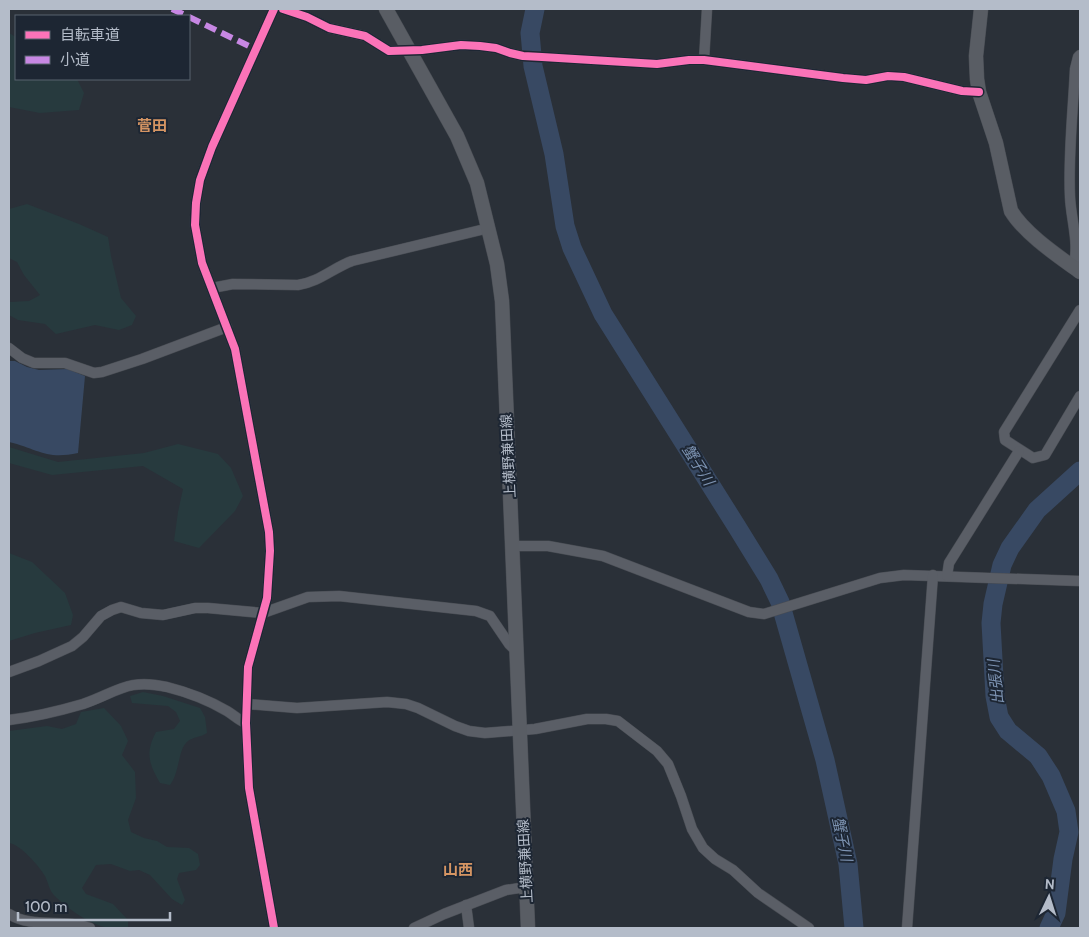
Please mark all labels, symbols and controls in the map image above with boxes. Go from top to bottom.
legend [15,15,190,80]
text: 自転車道 [60,26,120,44]
text: 小道 [60,51,90,69]
district label: 菅田 [137,117,167,135]
street label: 上横野兼田線 [497,414,519,498]
water label: 蟹子川 [678,441,719,491]
water label: 出張川 [984,657,1007,705]
water label: 蟹子川 [829,815,856,865]
street label: 上横野兼田線 [514,819,536,903]
district label: 山西 [443,861,473,879]
north arrow [1024,872,1074,922]
text: N [1044,875,1055,893]
scale bar [18,890,170,922]
text: 100 m [25,898,67,916]

